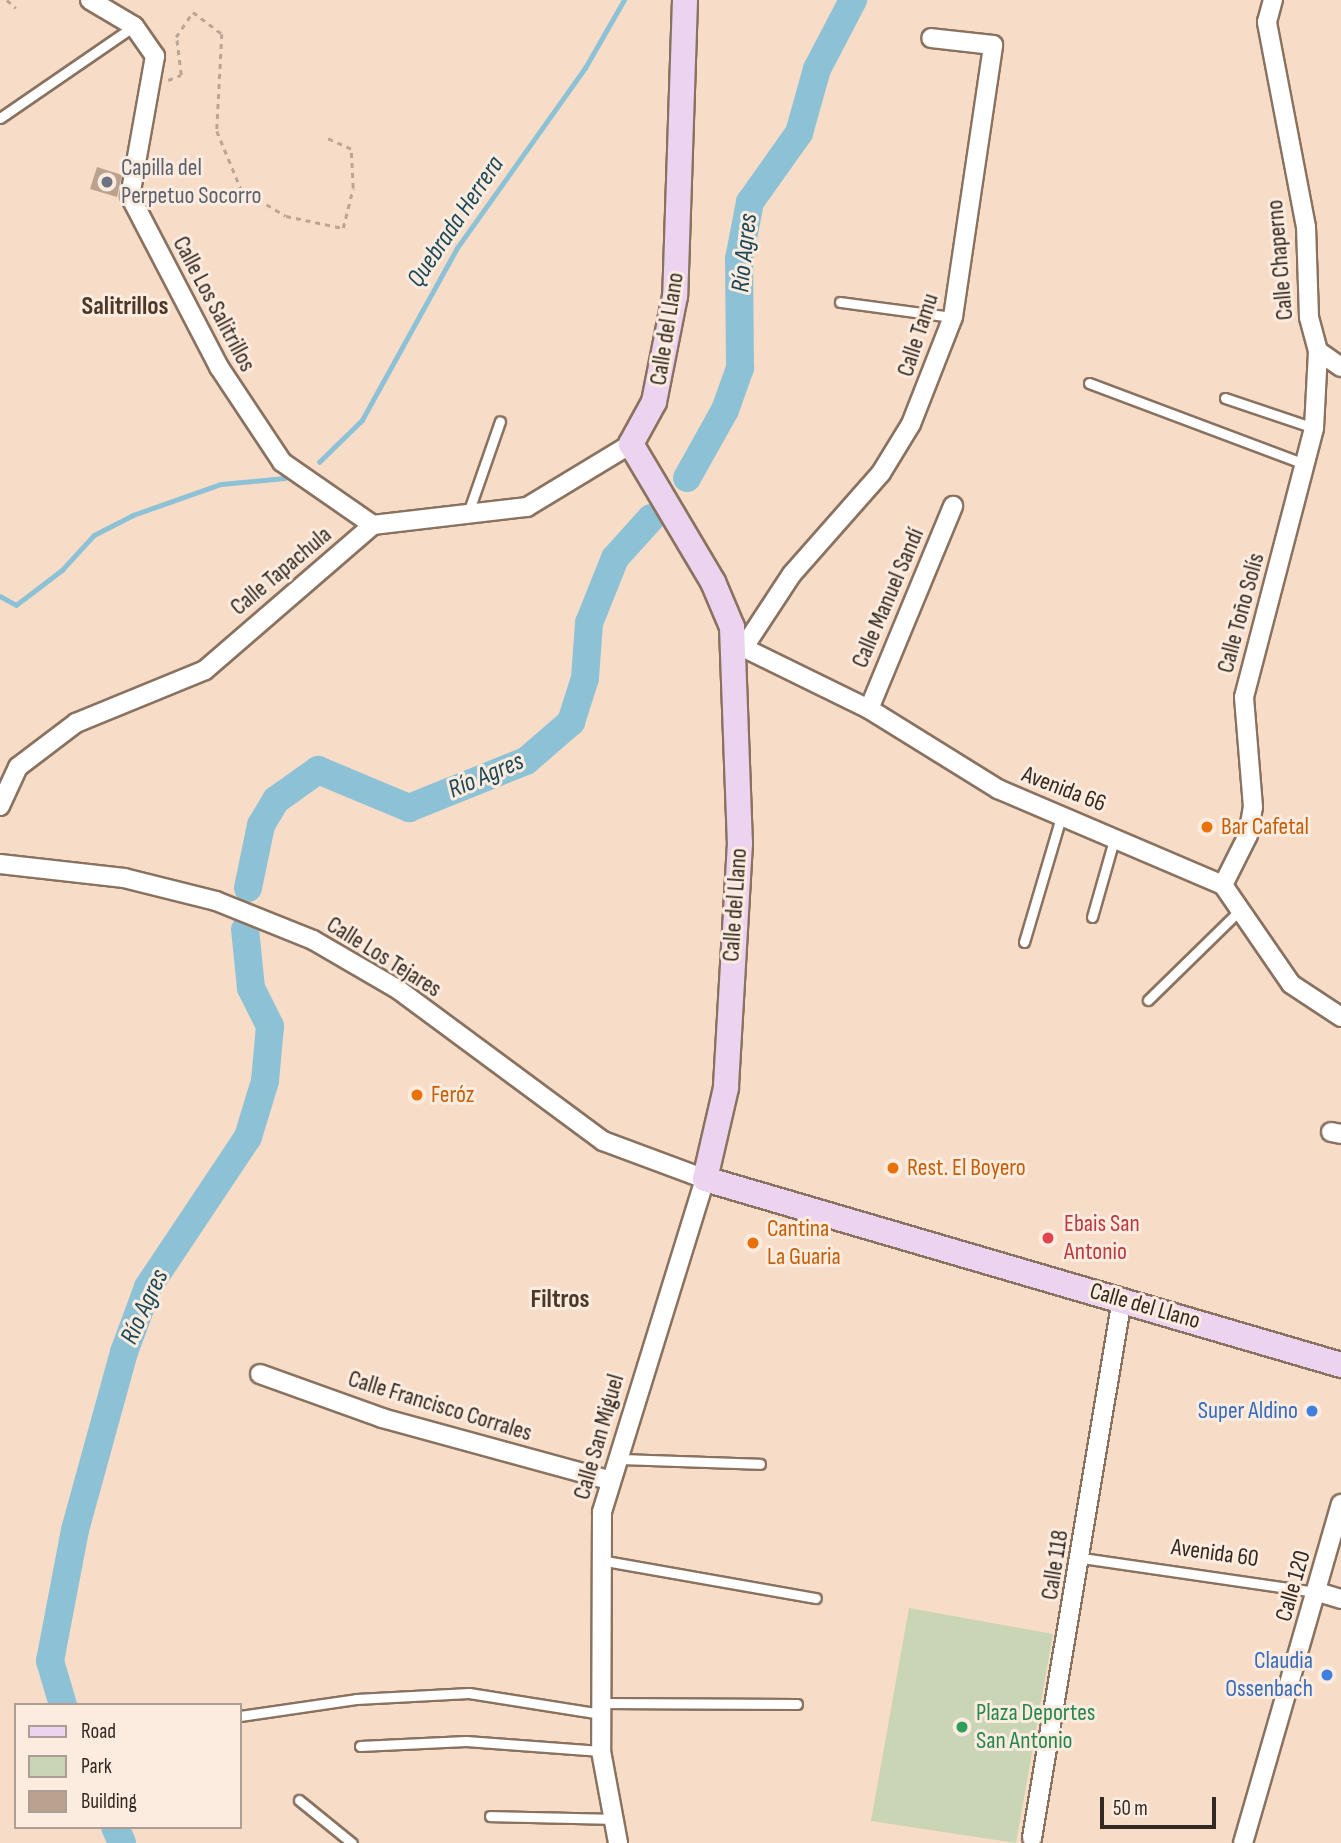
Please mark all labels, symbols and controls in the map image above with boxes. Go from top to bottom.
water label: Quebrada Herrera [401,150,511,294]
place label: Capilla del Perpetuo Socorro [121,154,261,210]
marker: Capilla del Perpetuo Socorro [99,174,115,190]
street label: Calle Chaperno [1260,199,1300,321]
water label: Río Agres [725,212,765,294]
street label: Calle Los Salitrillos [166,231,262,377]
street label: Calle del Llano [644,271,690,387]
street label: Calle Tamu [891,290,945,380]
district label: Salitrillos [81,291,169,323]
street label: Calle Tapachula [225,520,337,622]
street label: Calle Manuel Sandí [846,524,930,672]
street label: Calle Toño Solís [1211,550,1271,676]
water label: Río Agres [444,746,528,806]
street label: Avenida 66 [1018,760,1110,818]
place label: Bar Cafetal [1221,813,1309,841]
marker: Bar Cafetal [1199,819,1215,835]
street label: Calle del Llano [717,847,753,963]
street label: Calle Los Tejares [321,910,447,1004]
place label: Feróz [431,1081,474,1109]
marker: Feróz [409,1087,425,1103]
place label: Rest. El Boyero [907,1154,1026,1182]
marker: Rest. El Boyero [885,1160,901,1176]
place label: Ebais San Antonio [1064,1210,1140,1266]
place label: Cantina La Guaria [767,1215,841,1271]
marker: Ebais San Antonio [1038,1228,1058,1248]
marker: Cantina La Guaria [745,1235,761,1251]
water label: Río Agres [114,1265,176,1349]
street label: Calle del Llano [1086,1276,1204,1336]
district label: Filtros [530,1284,590,1316]
street label: Calle Francisco Corrales [345,1364,535,1448]
street label: Calle San Miguel [567,1371,631,1503]
place label: Super Aldino [1198,1397,1298,1425]
marker: Super Aldino [1304,1403,1320,1419]
street label: Calle 118 [1035,1528,1075,1602]
street label: Avenida 60 [1170,1533,1260,1573]
street label: Calle 120 [1269,1547,1317,1625]
place label: Claudia Ossenbach [1225,1647,1313,1703]
marker: Claudia Ossenbach [1319,1667,1335,1683]
place label: Plaza Deportes San Antonio [976,1699,1095,1755]
legend [14,1703,242,1829]
text: Road [81,1719,116,1744]
marker: Plaza Deportes San Antonio [954,1719,970,1735]
text: Park [81,1754,112,1779]
scale bar [1103,1784,1218,1828]
text: Building [81,1789,137,1814]
text: 50 m [1113,1796,1148,1821]

